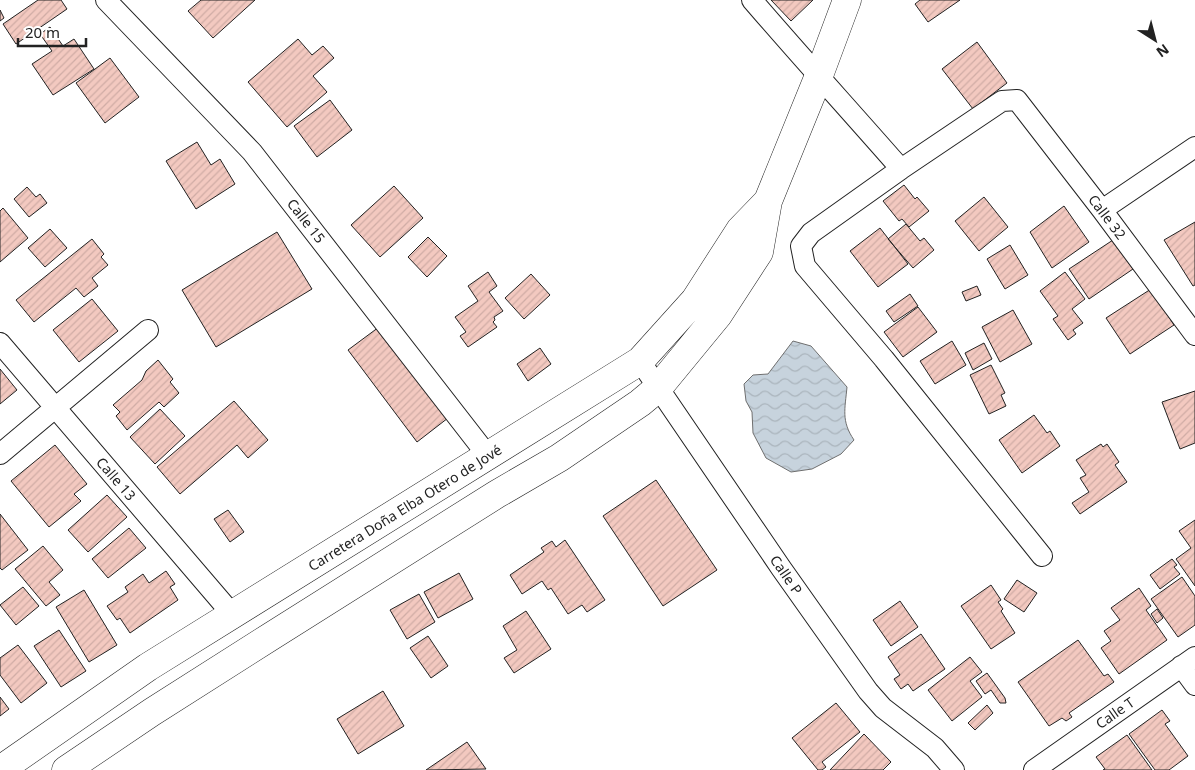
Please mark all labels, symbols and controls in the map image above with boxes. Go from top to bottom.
scale bar [18,15,85,47]
north arrow [1130,15,1180,65]
text: 20 m [25,22,60,42]
text: N [1153,40,1173,62]
street label: Calle 32 [1084,190,1130,243]
street label: Calle 15 [283,195,330,247]
street label: Carretera Doña Elba Otero de Jové [304,440,505,575]
street label: Calle 13 [92,453,140,504]
street label: Calle P [766,551,807,598]
street label: Calle T [1092,692,1138,733]

